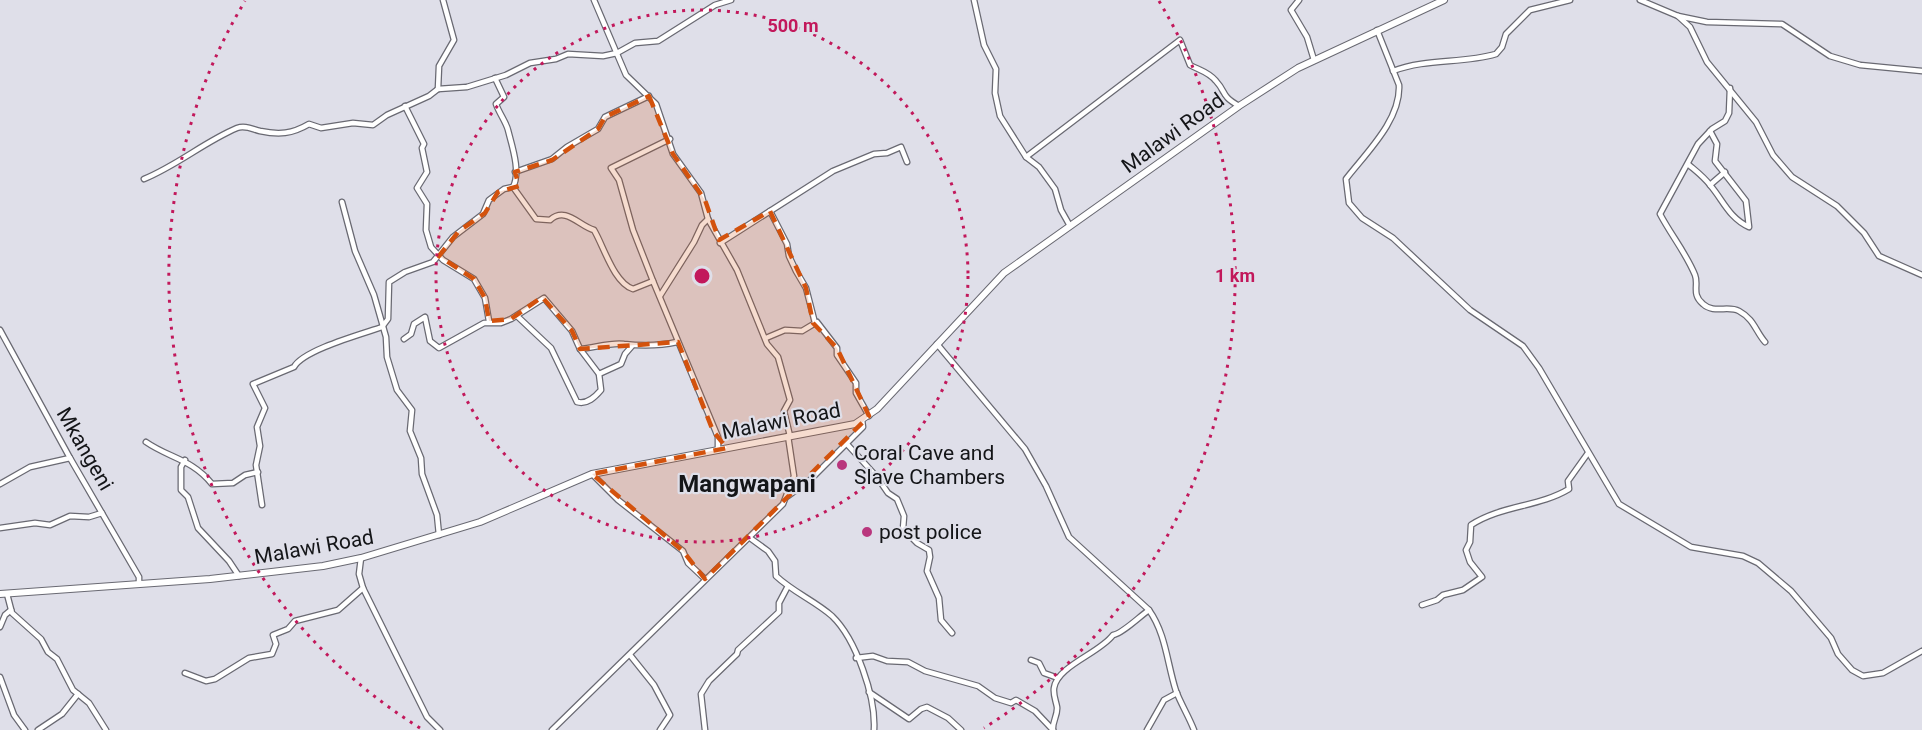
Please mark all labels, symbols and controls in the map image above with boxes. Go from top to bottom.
text: 500 m [767,15,819,36]
street label: Malawi Road [1117,88,1229,178]
text: 1 km [1215,265,1255,286]
centre of rings [692,266,712,286]
street label: Malawi Road [720,398,842,444]
street label: Mkangeni [52,403,118,495]
place label: Coral Cave and Slave Chambers [854,441,1005,489]
marker: Coral Cave and Slave Chambers [835,458,849,472]
district label: Mangwapani [678,470,816,498]
place label: post police [879,520,982,544]
street label: Malawi Road [253,525,375,569]
marker: post police [860,525,874,539]

